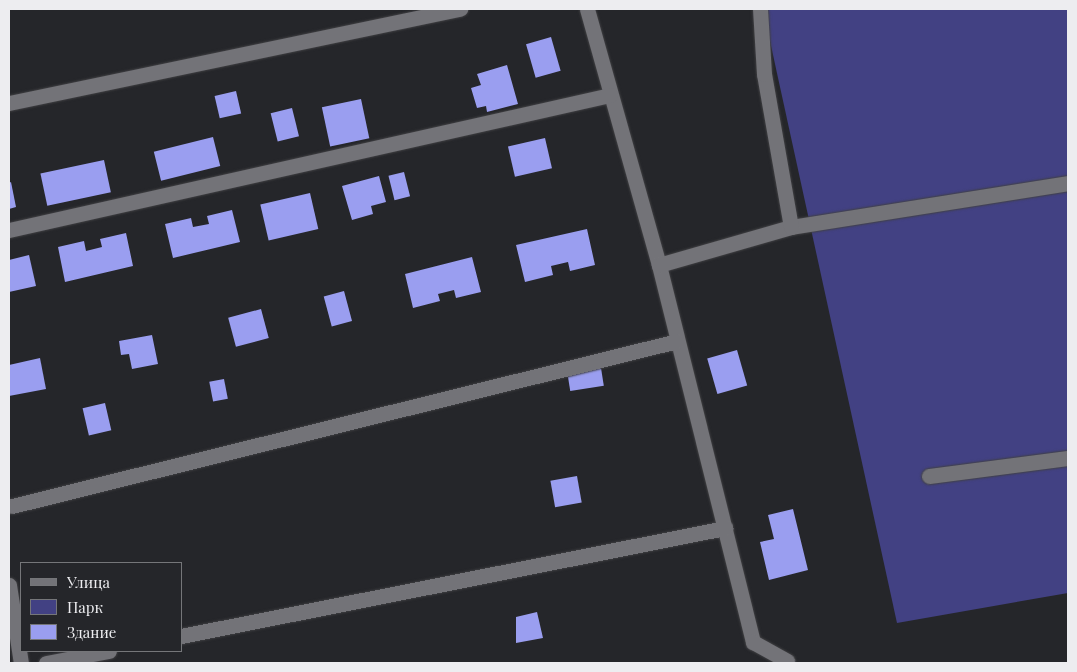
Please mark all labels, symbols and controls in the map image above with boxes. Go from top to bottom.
legend [20,562,182,652]
text: Улица [67,572,110,592]
text: Парк [67,597,103,617]
text: Здание [67,622,116,642]

